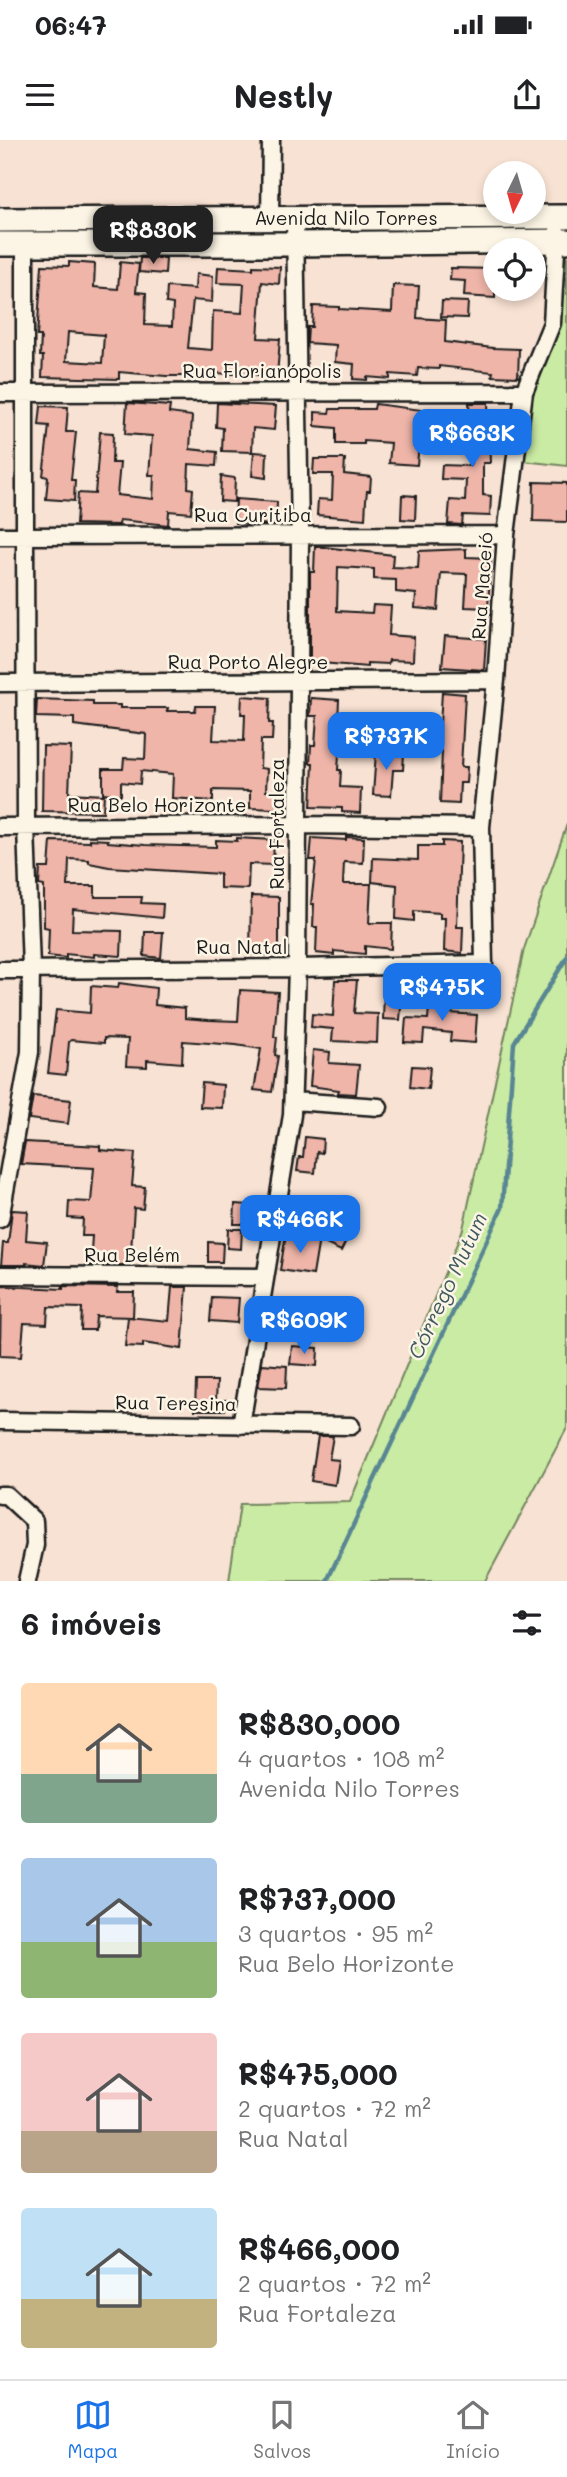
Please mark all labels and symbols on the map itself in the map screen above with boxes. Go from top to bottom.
north arrow [483,161,546,224]
street label: Avenida Nilo Torres [254,205,438,230]
pin: R$830K [96,206,210,266]
street label: Rua Florianópolis [183,358,341,383]
pin: R$663K [415,410,529,469]
street label: Rua Curitiba [194,502,312,527]
street label: Rua Maceió [465,531,498,640]
street label: Rua Porto Alegre [168,649,328,674]
pin: R$737K [329,712,443,772]
street label: Rua Fortaleza [264,758,289,890]
street label: Rua Belo Horizonte [68,792,246,817]
street label: Rua Natal [196,934,288,959]
pin: R$475K [385,964,499,1023]
pin: R$466K [243,1196,357,1255]
water label: Córrego Mutum [401,1208,492,1363]
street label: Rua Belém [84,1242,180,1267]
pin: R$609K [247,1296,361,1356]
street label: Rua Teresina [115,1389,237,1416]

